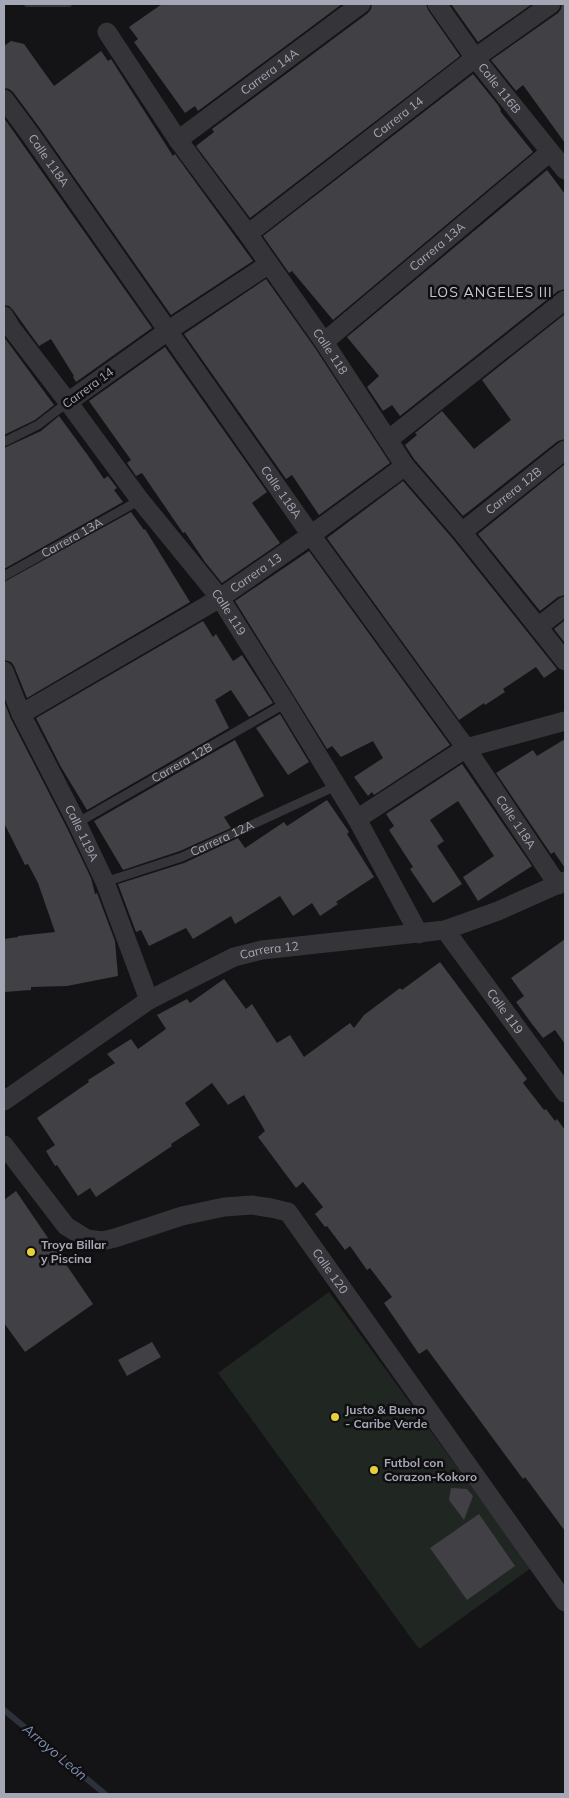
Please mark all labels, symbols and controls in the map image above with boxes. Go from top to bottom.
street label: Carrera 14A [237,45,301,98]
street label: Calle 116B [475,60,525,116]
street label: Carrera 14 [370,93,426,141]
street label: Calle 118A [25,131,73,190]
street label: Carrera 13A [406,219,468,274]
district label: LOS ANGELES III [429,283,553,301]
street label: Calle 118 [310,325,351,377]
street label: Carrera 14 [59,364,116,411]
street label: Calle 118A [258,463,305,521]
street label: Carrera 12B [482,464,544,517]
street label: Carrera 13A [38,514,105,561]
street label: Carrera 13 [227,550,284,596]
street label: Calle 119 [209,586,250,638]
street label: Carrera 12B [149,739,215,786]
street label: Calle 118A [493,792,540,852]
street label: Calle 119A [62,802,102,864]
street label: Carrera 12A [188,817,256,859]
street label: Carrera 12 [238,938,299,962]
street label: Calle 119 [484,986,527,1037]
place label: Troya Billar y Piscina [40,1237,106,1266]
street label: Calle 120 [309,1245,352,1297]
marker: Troya Billar y Piscina [25,1246,37,1258]
place label: Justo & Bueno - Caribe Verde [345,1402,428,1431]
marker: Justo & Bueno - Caribe Verde [329,1411,341,1423]
place label: Futbol con Corazon-Kokoro [384,1455,477,1484]
marker: Futbol con Corazon-Kokoro [368,1464,380,1476]
water label: Arroyo León [18,1719,91,1784]

